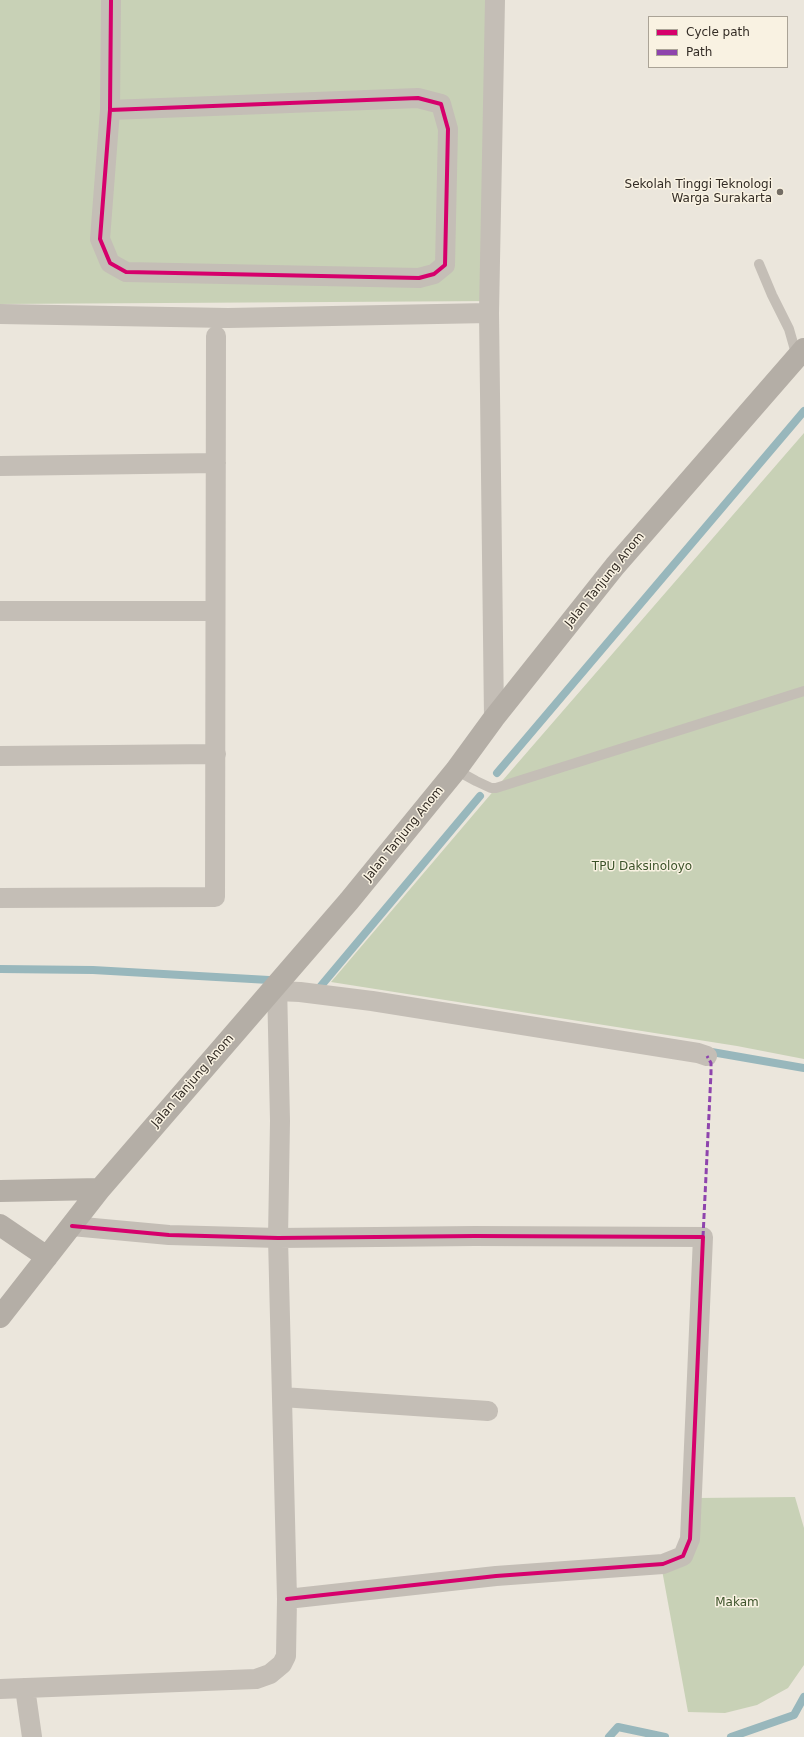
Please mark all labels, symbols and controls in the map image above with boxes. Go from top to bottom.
legend [648,16,788,68]
text: Cycle path [686,25,750,39]
text: Path [686,45,712,59]
place label: Sekolah Tinggi Teknologi Warga Surakarta [625,178,772,206]
marker: Sekolah Tinggi Teknologi Warga Surakarta [775,187,785,197]
street label: Jalan Tanjung Anom [562,530,648,630]
street label: Jalan Tanjung Anom [361,784,447,884]
park label: TPU Daksinoloyo [592,860,692,874]
street label: Jalan Tanjung Anom [149,1032,237,1130]
park label: Makam [715,1596,759,1610]

